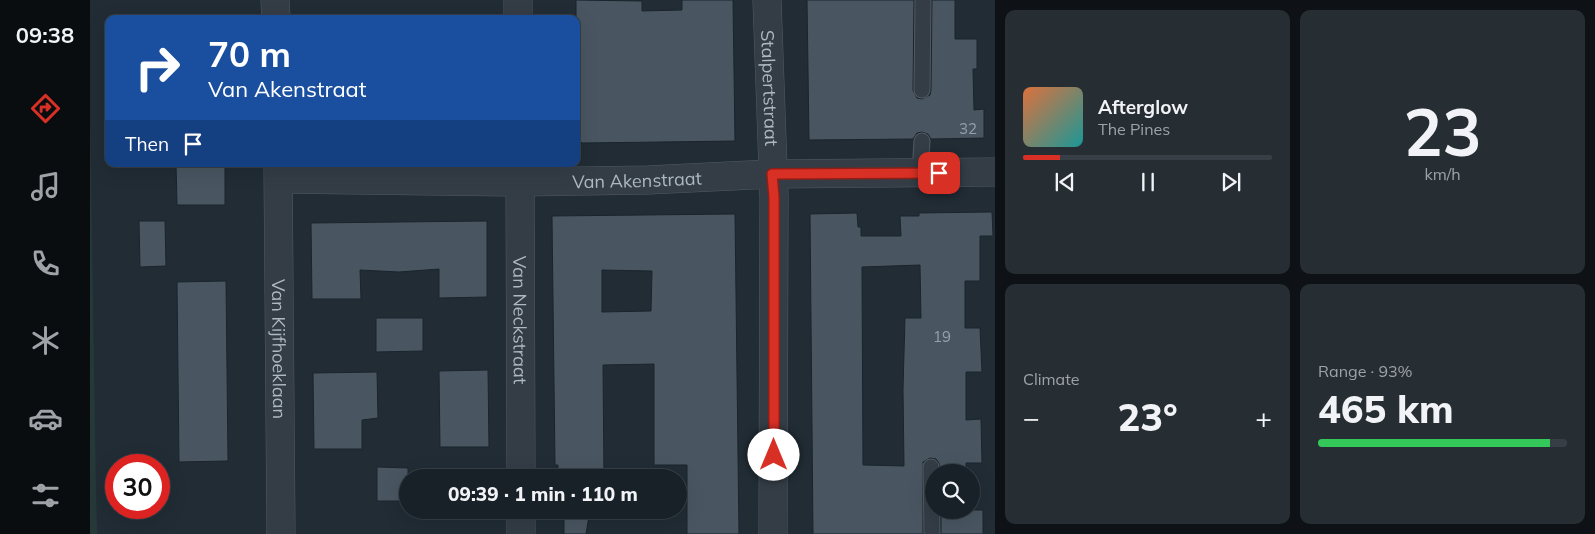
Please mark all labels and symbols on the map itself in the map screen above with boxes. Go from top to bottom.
street label: Stalpertstraat [757,30,784,146]
house number: 32 [959,119,977,138]
pin [918,152,960,194]
street label: Van Akenstraat [572,166,702,193]
street label: Van Neckstraat [509,256,532,384]
street label: Van Kijfhoeklaan [267,279,292,419]
house number: 19 [933,327,951,346]
position arrow [747,428,799,480]
speed limit sign: 30 [105,454,170,519]

